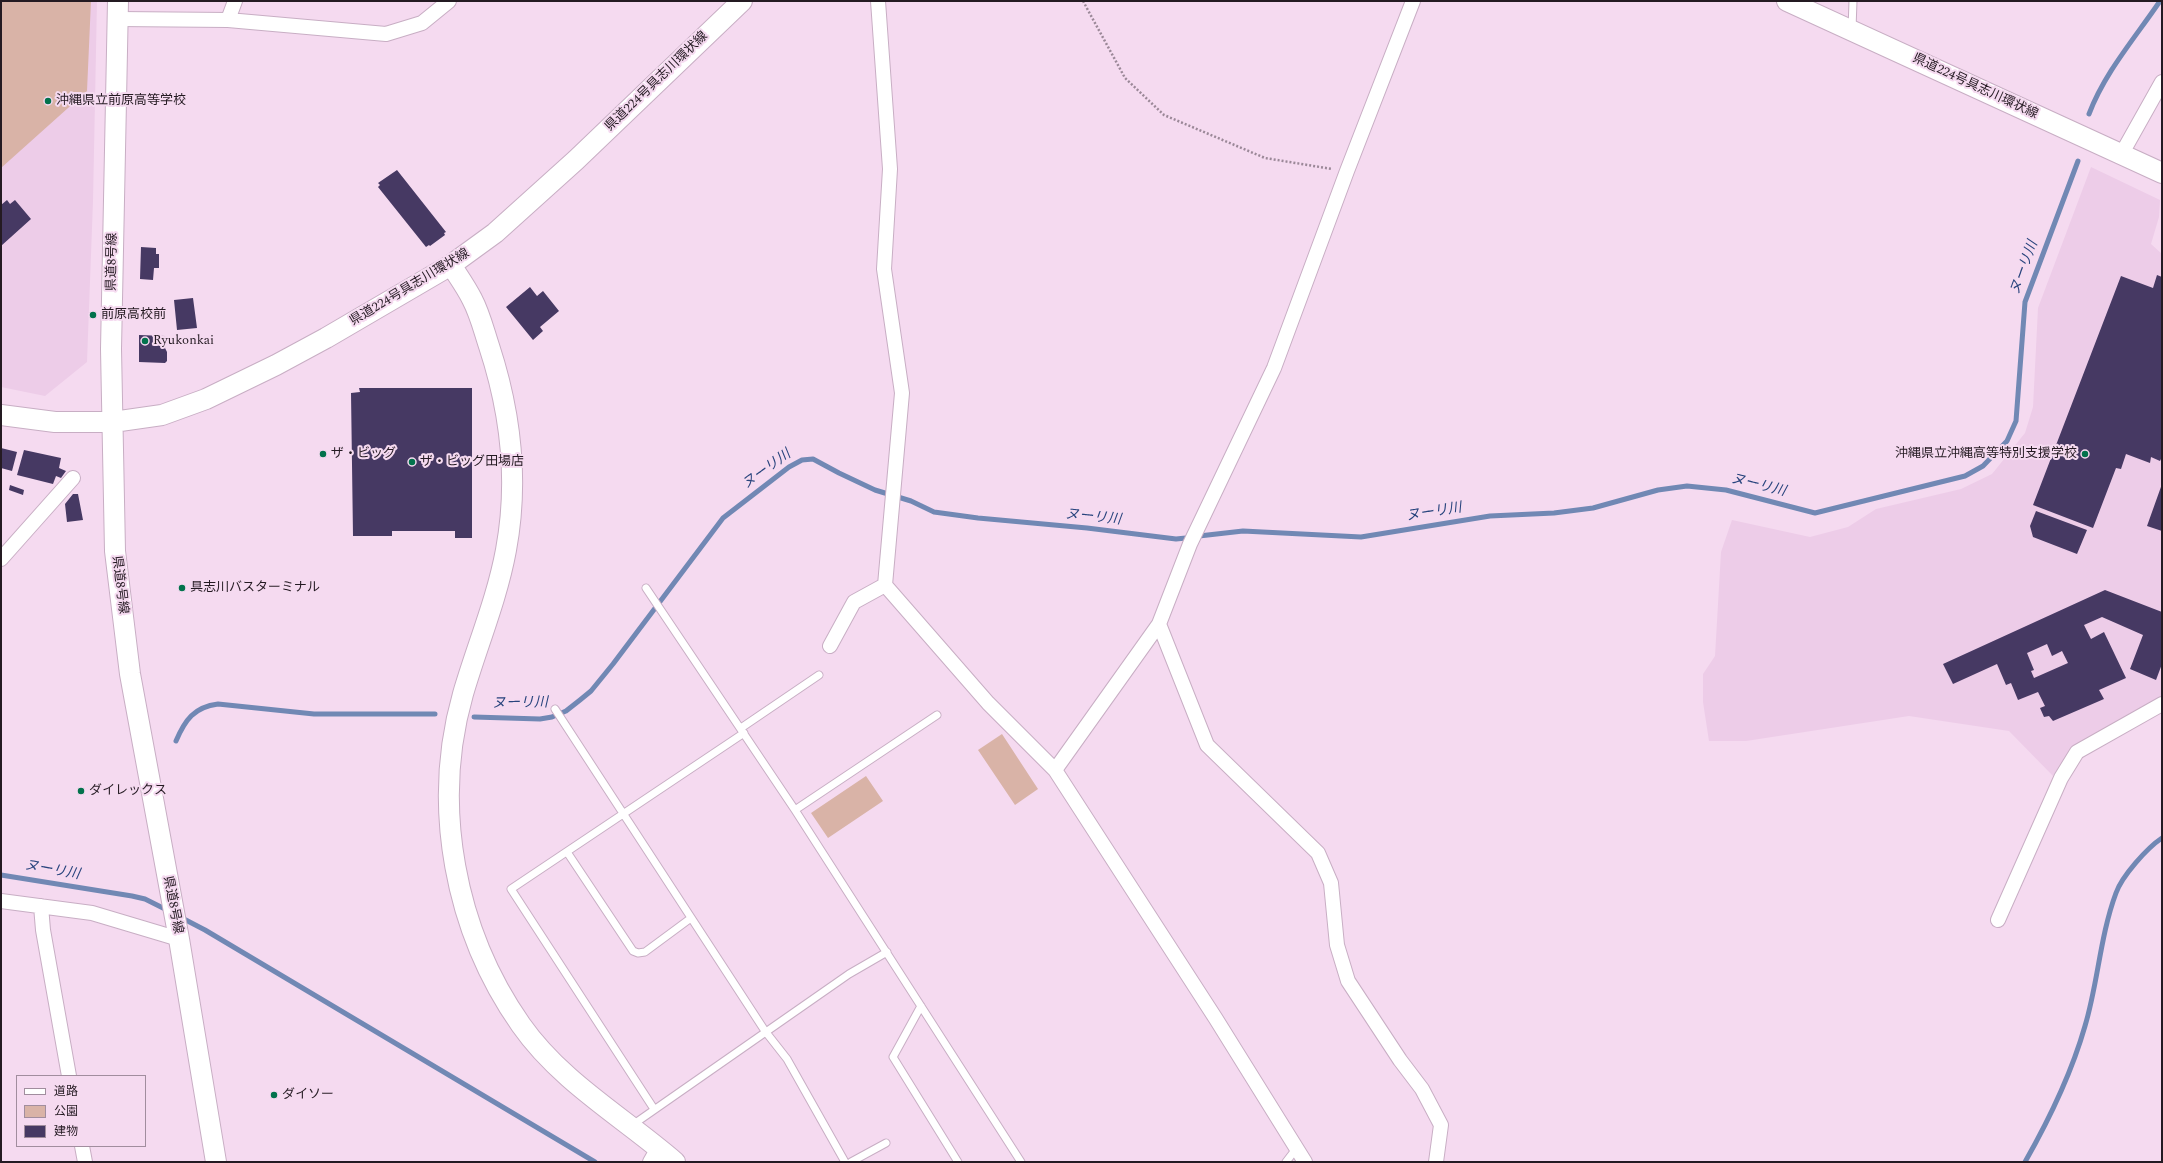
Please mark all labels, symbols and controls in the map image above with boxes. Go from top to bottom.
street label: 県道224号具志川環状線 [602,29,712,135]
street label: 県道224号具志川環状線 [1910,51,2040,123]
place label: 沖縄県立前原高等学校 [56,93,186,109]
marker: 沖縄県立前原高等学校 [43,96,53,106]
street label: 県道8号線 [105,233,121,291]
water label: ヌーリ川 [2008,239,2042,297]
street label: 県道224号具志川環状線 [347,246,473,330]
place label: 前原高校前 [101,307,166,323]
marker: 前原高校前 [88,310,98,320]
place label: Ryukonkai [153,333,214,349]
marker: Ryukonkai [140,336,150,346]
place label: ザ・ビッグ [331,446,396,462]
place label: 沖縄県立沖縄高等特別支援学校 [1895,446,2077,462]
water label: ヌーリ川 [739,447,795,493]
marker: ザ・ビッグ [318,449,328,459]
marker: 沖縄県立沖縄高等特別支援学校 [2080,449,2090,459]
place label: ザ・ビッグ田場店 [420,454,524,470]
marker: ザ・ビッグ田場店 [407,457,417,467]
water label: ヌーリ川 [1729,471,1787,501]
water label: ヌーリ川 [1405,500,1463,526]
water label: ヌーリ川 [1064,507,1122,529]
street label: 県道8号線 [108,555,130,615]
place label: 具志川バスターミナル [190,580,320,596]
marker: 具志川バスターミナル [177,583,187,593]
water label: ヌーリ川 [492,695,548,713]
place label: ダイレックス [89,783,167,799]
marker: ダイレックス [76,786,86,796]
water label: ヌーリ川 [23,858,81,884]
street label: 県道8号線 [159,875,185,935]
legend [16,1075,146,1147]
text: 道路 [54,1082,78,1101]
place label: ダイソー [282,1087,334,1103]
marker: ダイソー [269,1090,279,1100]
text: 公園 [54,1102,78,1121]
text: 建物 [54,1122,78,1141]

